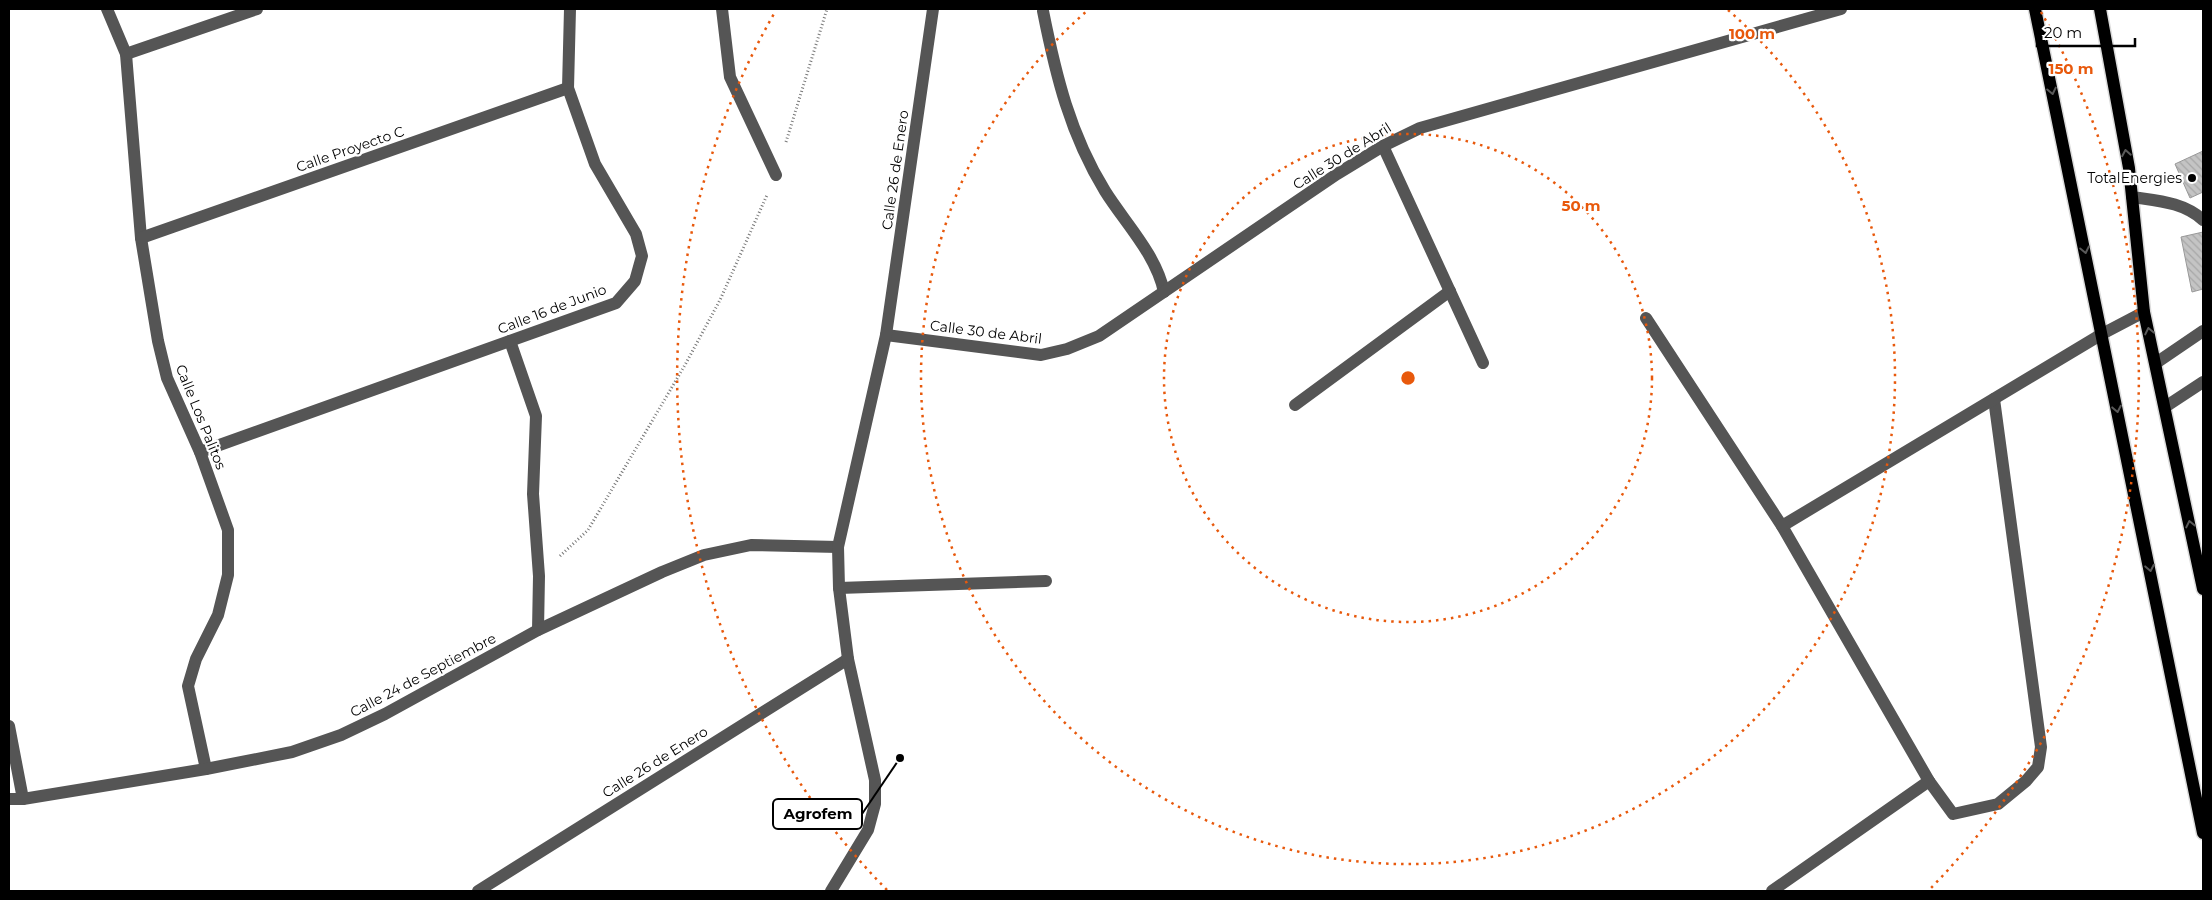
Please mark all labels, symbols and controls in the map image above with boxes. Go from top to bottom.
scale bar [2037,15,2134,47]
text: 20 m [2044,23,2082,42]
text: 100 m [1729,24,1775,43]
text: 150 m [2049,59,2093,78]
one-way arrow [2047,86,2057,95]
street label: Calle 26 de Enero [878,109,912,231]
street label: Calle 30 de Abril [1289,118,1395,194]
street label: Calle Proyecto C [294,122,406,176]
one-way arrow [2122,148,2132,157]
place label: TotalEnergies [2087,169,2182,187]
marker: TotalEnergies [2186,172,2198,184]
text: 50 m [1561,196,1601,215]
one-way arrow [2079,246,2090,254]
street label: Calle 16 de Junio [495,280,609,338]
street label: Calle 30 de Abril [929,316,1043,348]
one-way arrow [2144,327,2155,335]
street label: Calle Los Palitos [172,362,230,472]
centre of rings [1399,369,1417,387]
one-way arrow [2112,405,2122,414]
one-way arrow [2185,520,2195,529]
one-way arrow [2144,564,2154,573]
street label: Calle 24 de Septiembre [347,629,499,721]
street label: Calle 26 de Enero [599,722,711,802]
callout: Agrofem [773,799,862,829]
text: Agrofem [783,804,852,823]

